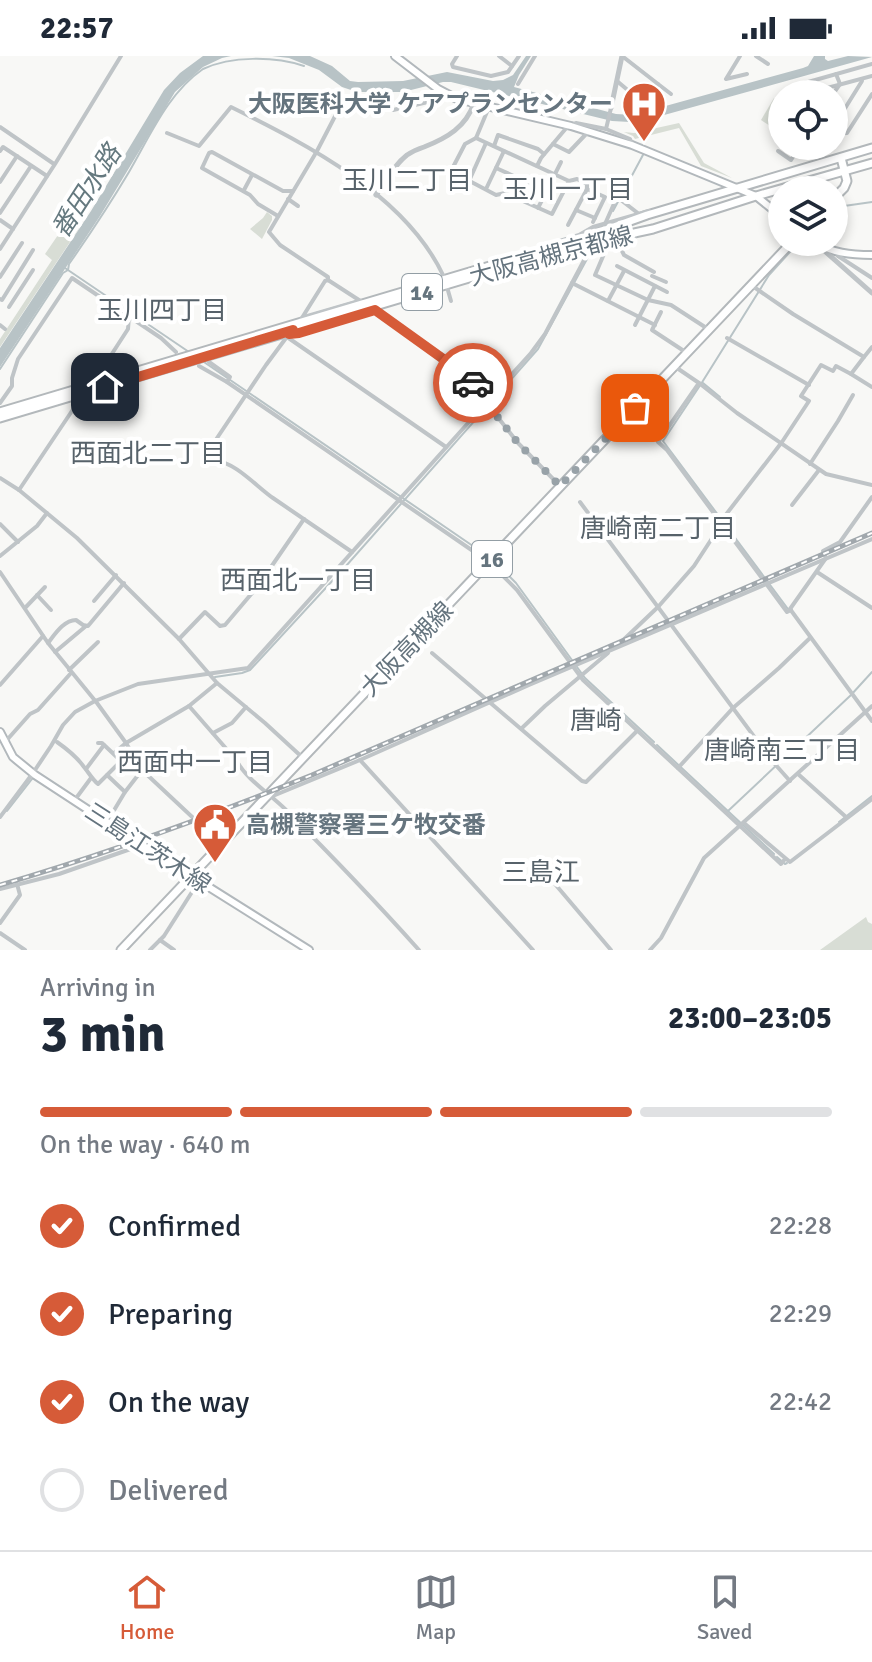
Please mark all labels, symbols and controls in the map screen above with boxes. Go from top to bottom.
text: 22:57 [40,10,114,47]
hospital icon: 大阪医科大学 ケアプランセンター [620,80,668,143]
map controls [768,80,848,256]
button: locate [768,80,848,160]
place label: 大阪医科大学 ケアプランセンター [248,89,613,119]
water label: 番田水路 [45,138,130,244]
district label: 玉川二丁目 [342,165,472,197]
district label: 玉川一丁目 [503,174,633,206]
button: layers [768,176,848,256]
street label: 大阪高槻京都線 [466,220,636,292]
road number: 14 [402,274,442,310]
district label: 玉川四丁目 [97,295,227,327]
courier [433,343,513,423]
pin [71,353,139,421]
icon: car [451,361,495,405]
icon: home [83,365,127,409]
pin [601,374,669,442]
icon: bag [613,386,657,430]
district label: 西面北二丁目 [70,438,226,470]
district label: 唐崎南二丁目 [580,513,736,545]
road number: 16 [472,541,512,577]
district label: 西面北一丁目 [220,565,376,597]
street label: 大阪高槻線 [355,595,459,703]
district label: 唐崎 [570,705,622,737]
district label: 唐崎南三丁目 [704,735,860,767]
district label: 西面中一丁目 [117,747,273,779]
street label: 三島江茨木線 [79,796,217,900]
public building icon: 高槻警察署三ケ牧交番 [191,801,239,864]
place label: 高槻警察署三ケ牧交番 [246,810,486,840]
district label: 三島江 [502,857,580,889]
text: Arriving in [40,972,156,1004]
text: 23:00–23:05 [668,1000,832,1037]
text: 3 min [40,1002,166,1066]
text: On the way · 640 m [40,1129,250,1161]
icon: check [40,1204,84,1248]
text: Confirmed [108,1208,241,1245]
text: 22:28 [769,1210,832,1242]
icon: check [40,1292,84,1336]
text: Preparing [108,1296,233,1333]
text: 22:29 [769,1298,832,1330]
icon: check [40,1380,84,1424]
text: On the way [108,1384,249,1421]
text: 22:42 [769,1386,832,1418]
text: Delivered [108,1472,229,1509]
tab: Home [120,1570,174,1645]
tab: Map [414,1570,458,1645]
tab: Saved [697,1570,752,1645]

